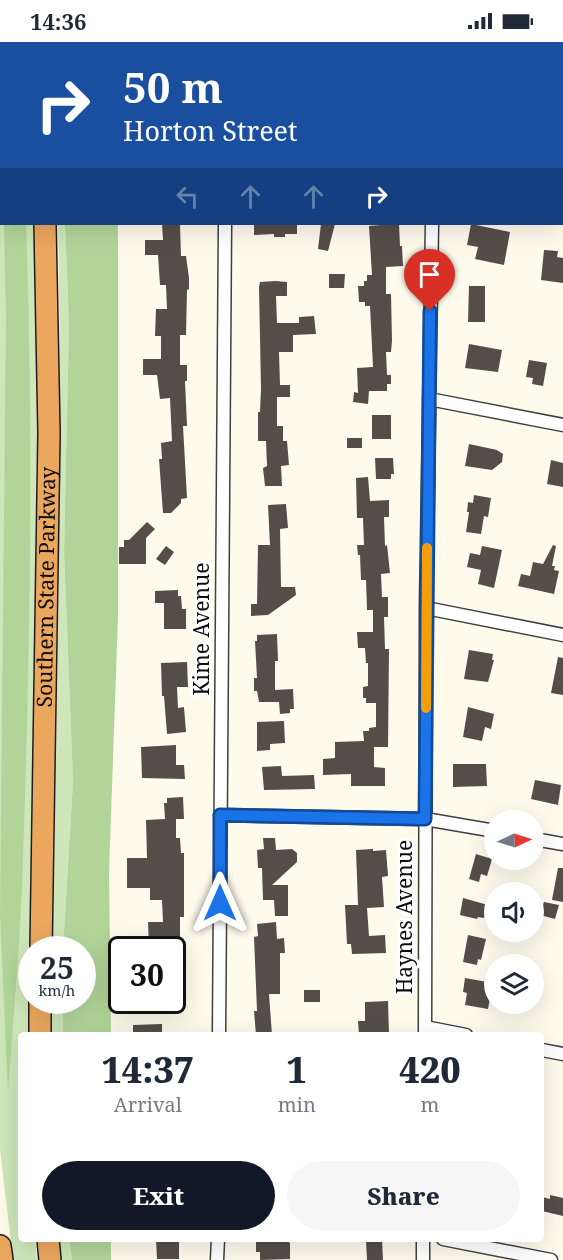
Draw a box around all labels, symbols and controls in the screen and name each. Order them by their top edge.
text: 14:36 [30,6,86,36]
text: 50 m [123,58,223,115]
icon: right [24,66,102,144]
text: Horton Street [123,112,298,149]
icon: left [171,180,204,213]
icon: ahead [234,180,267,213]
icon: ahead [297,180,330,213]
icon: right [360,180,393,213]
pin [404,249,455,311]
icon: arrive [413,258,446,291]
street label: Southern State Parkway [30,466,61,708]
street label: Kime Avenue [187,562,215,696]
north arrow [484,810,544,870]
map controls [484,810,544,1014]
street label: Haynes Avenue [390,840,418,994]
position arrow [188,871,252,935]
button: sound [484,882,544,942]
speed limit sign: 30 [108,936,186,1014]
text: 25 [40,947,74,988]
button: layers [484,954,544,1014]
text: km/h [39,980,75,1000]
text: 14:37 [101,1045,194,1094]
text: 1 [287,1045,307,1094]
text: 420 [399,1045,461,1094]
text: Arrival [114,1091,182,1118]
text: min [278,1091,316,1118]
text: m [421,1091,439,1118]
button: Exit [42,1161,275,1230]
button: Share [287,1161,520,1230]

